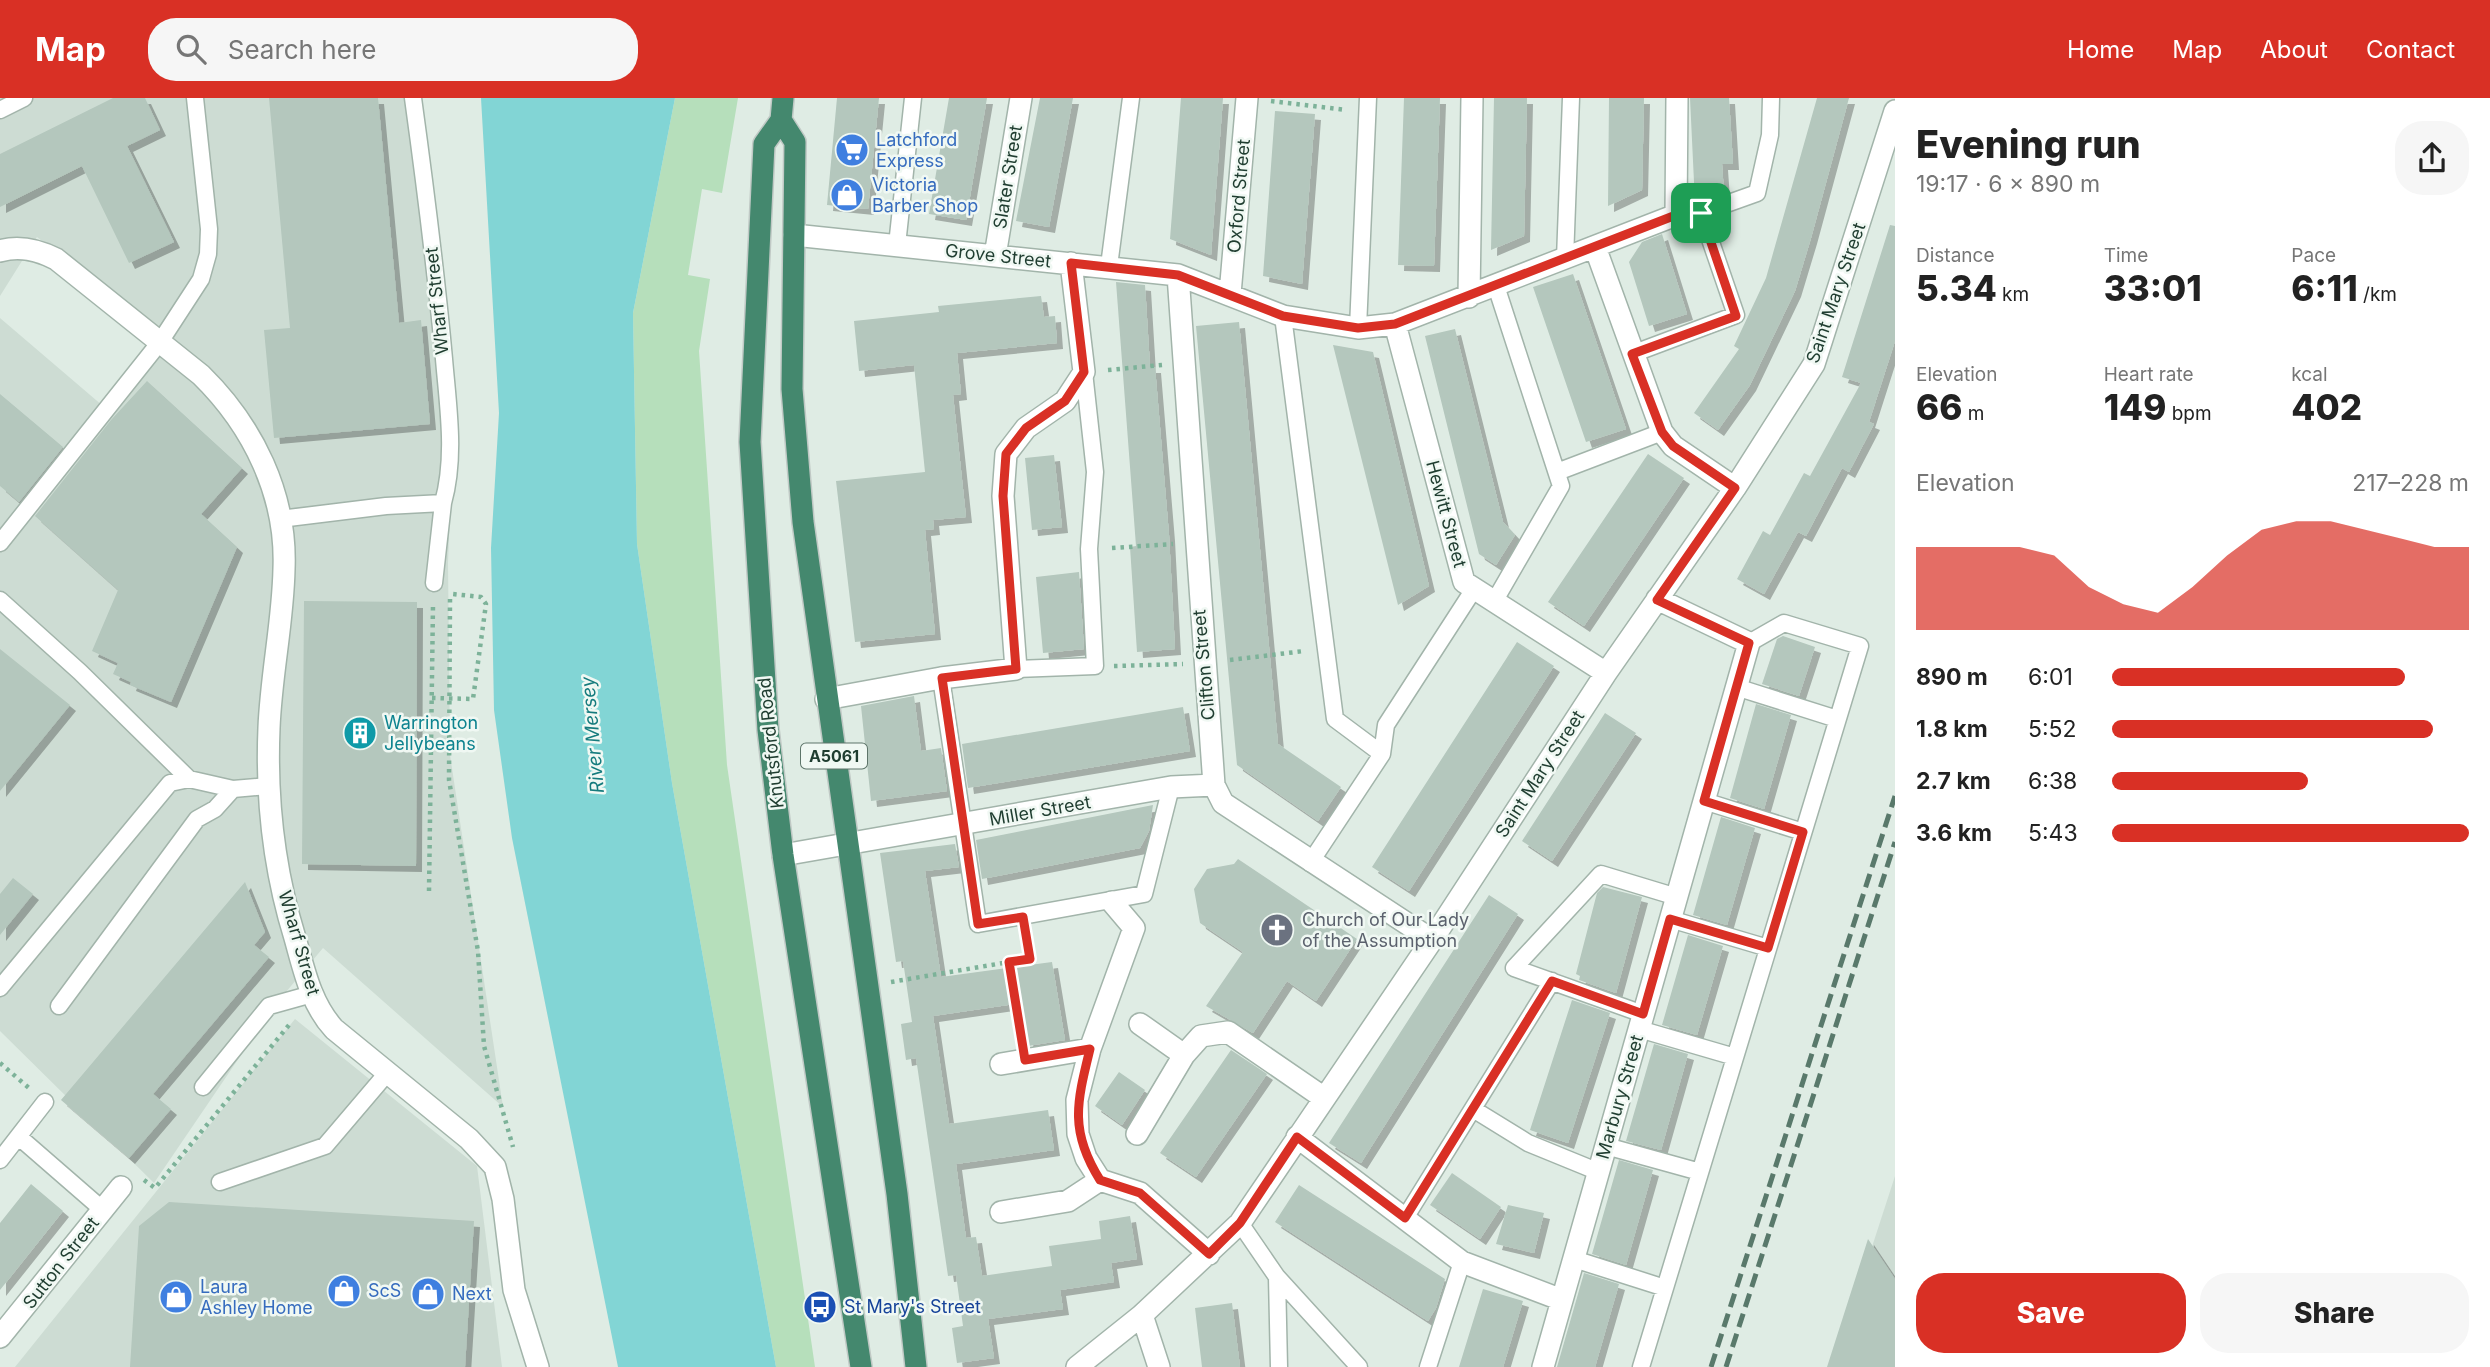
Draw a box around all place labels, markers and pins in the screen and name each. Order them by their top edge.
place label: Latchford Express [876,129,957,171]
supermarket icon: Latchford Express [833,131,871,169]
place label: Victoria Barber Shop [872,174,978,216]
shop icon: Victoria Barber Shop [828,176,866,214]
pin [1671,183,1731,243]
place label: Warrington Jellybeans [384,712,478,754]
building icon: Warrington Jellybeans [341,714,379,752]
place label: Church of Our Lady of the Assumption [1302,909,1469,951]
church icon: Church of Our Lady of the Assumption [1258,911,1296,949]
shop icon: ScS [325,1272,363,1310]
shop icon: Next [409,1275,447,1313]
place label: Laura Ashley Home [200,1276,313,1318]
shop icon: Laura Ashley Home [157,1278,195,1316]
place label: ScS [368,1280,401,1301]
place label: Next [452,1283,492,1304]
bus stop icon: St Mary's Street [801,1288,839,1326]
place label: St Mary's Street [844,1296,981,1317]

